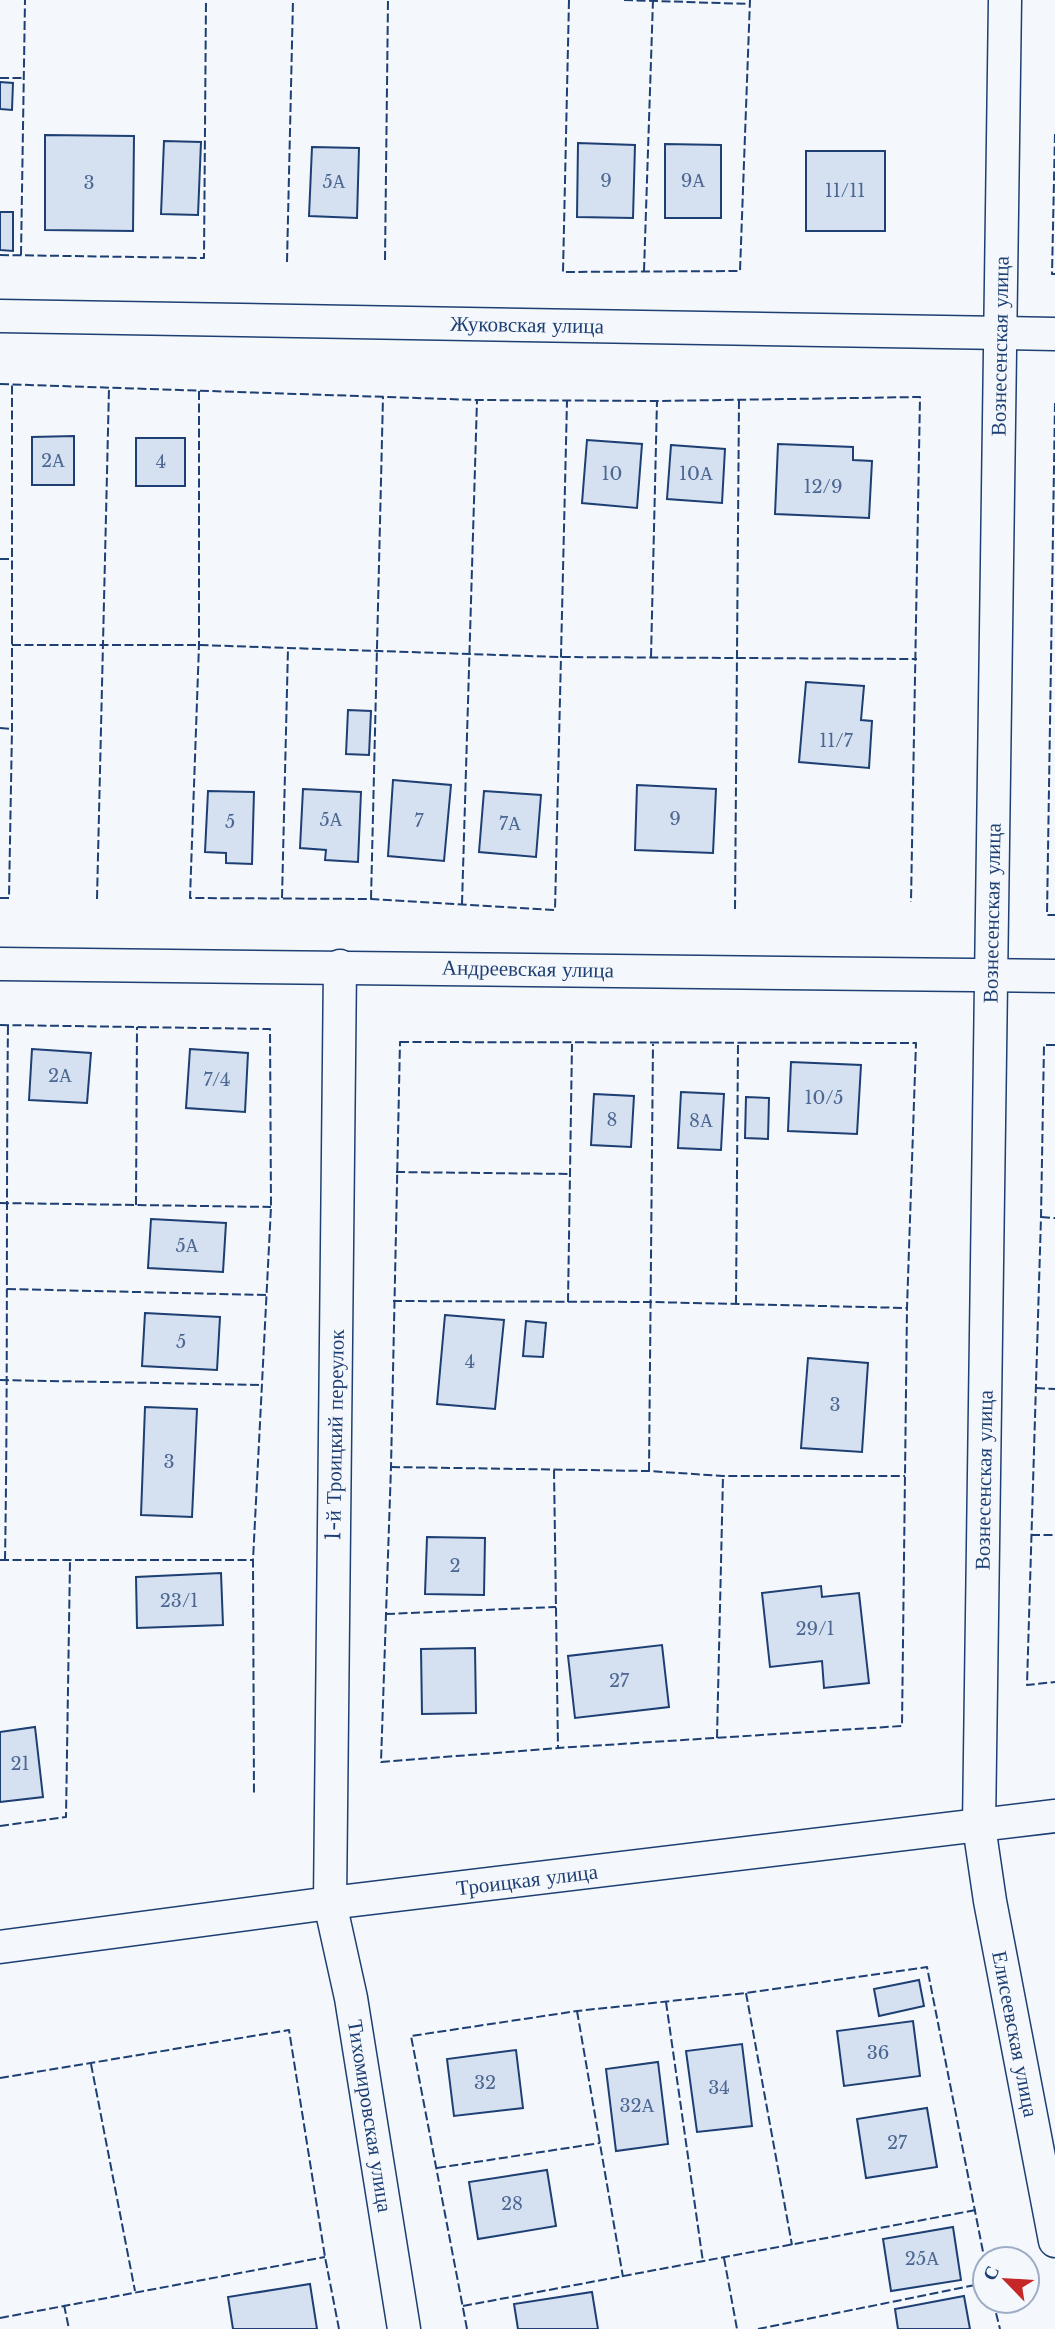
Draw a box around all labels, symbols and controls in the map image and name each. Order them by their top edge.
house number: 9 [600,170,612,192]
house number: 9А [681,170,705,192]
house number: 5А [322,171,346,193]
house number: 3 [83,172,95,194]
house number: 11/11 [825,180,865,202]
street label: Вознесенская улица [985,255,1015,436]
street label: Жуковская улица [450,311,605,339]
house number: 2А [41,450,65,472]
house number: 4 [156,451,166,473]
house number: 10 [602,463,622,485]
house number: 10А [679,463,713,485]
house number: 12/9 [804,476,842,498]
house number: 11/7 [819,730,854,752]
house number: 9 [669,808,681,830]
house number: 5А [319,809,343,831]
house number: 7 [414,810,424,832]
house number: 5 [225,811,235,833]
house number: 7А [499,813,521,835]
street label: Вознесенская улица [977,822,1007,1003]
street label: Андреевская улица [442,955,615,984]
house number: 2А [48,1065,72,1087]
house number: 7/4 [203,1069,231,1091]
house number: 10/5 [804,1087,844,1109]
house number: 8 [607,1109,617,1131]
house number: 8А [689,1110,713,1132]
house number: 5А [175,1235,199,1257]
street label: 1-й Троицкий переулок [320,1328,350,1541]
house number: 5 [176,1331,186,1353]
house number: 4 [465,1351,475,1373]
street label: Вознесенская улица [969,1389,999,1570]
house number: 3 [829,1394,841,1416]
house number: 3 [163,1451,175,1473]
house number: 2 [449,1555,461,1577]
house number: 23/1 [160,1590,198,1612]
house number: 29/1 [796,1618,834,1640]
house number: 27 [609,1670,630,1692]
house number: 21 [10,1753,30,1775]
street label: Троицкая улица [455,1858,600,1902]
street label: Елисеевская улица [986,1949,1044,2120]
street label: Тихомировская улица [342,2018,398,2215]
house number: 36 [867,2042,889,2064]
house number: 32 [474,2072,496,2094]
house number: 34 [708,2077,730,2099]
house number: 32А [619,2095,655,2117]
house number: 27 [887,2132,908,2154]
house number: 28 [501,2193,523,2215]
north arrow [971,2245,1041,2315]
house number: 25А [905,2248,939,2270]
text: С [978,2262,1004,2284]

